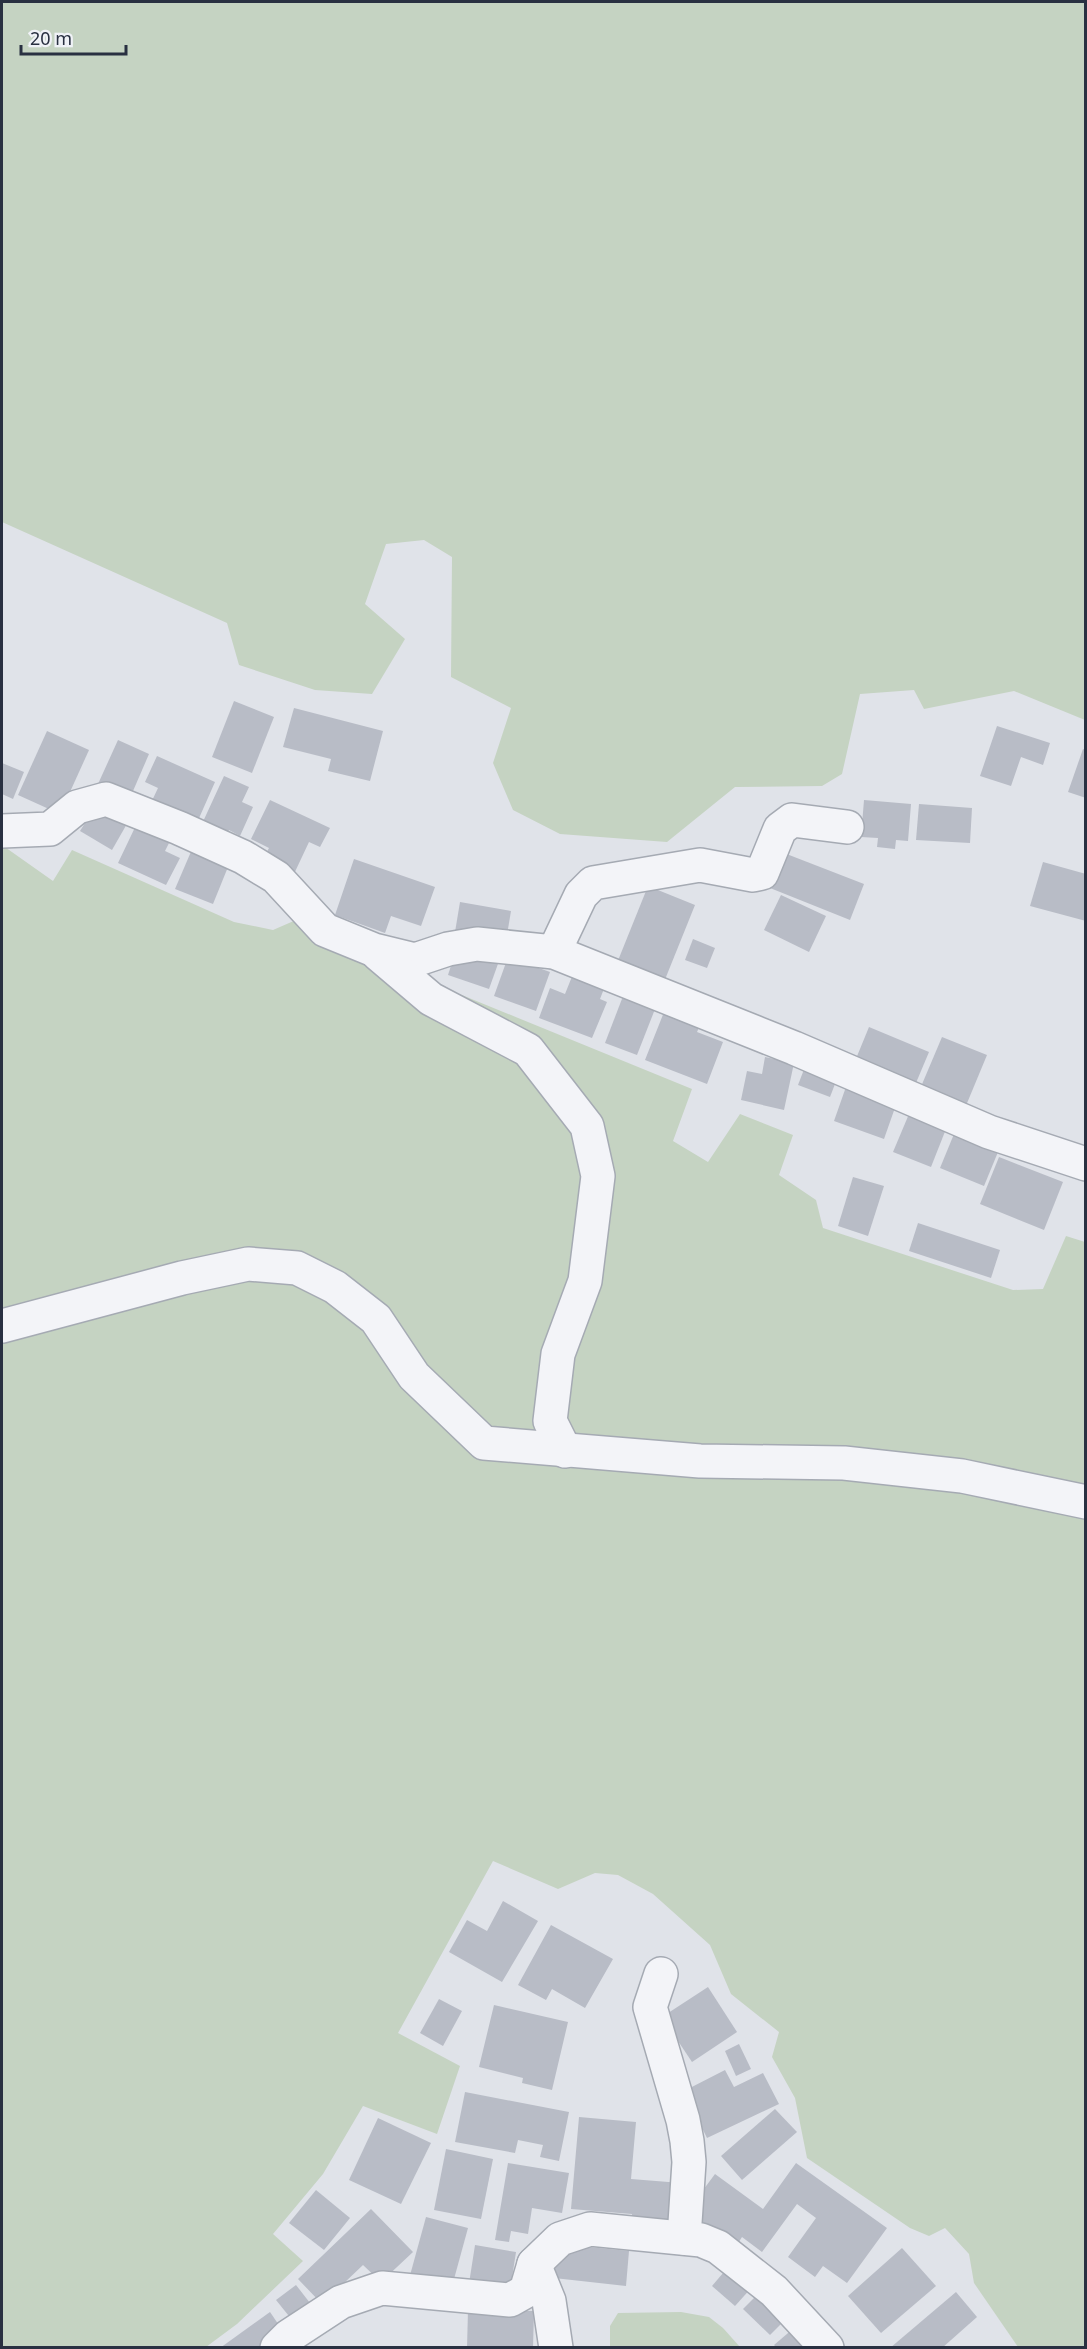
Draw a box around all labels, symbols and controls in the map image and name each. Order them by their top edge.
scale bar [21,18,126,56]
text: 20 m [30,26,72,50]

